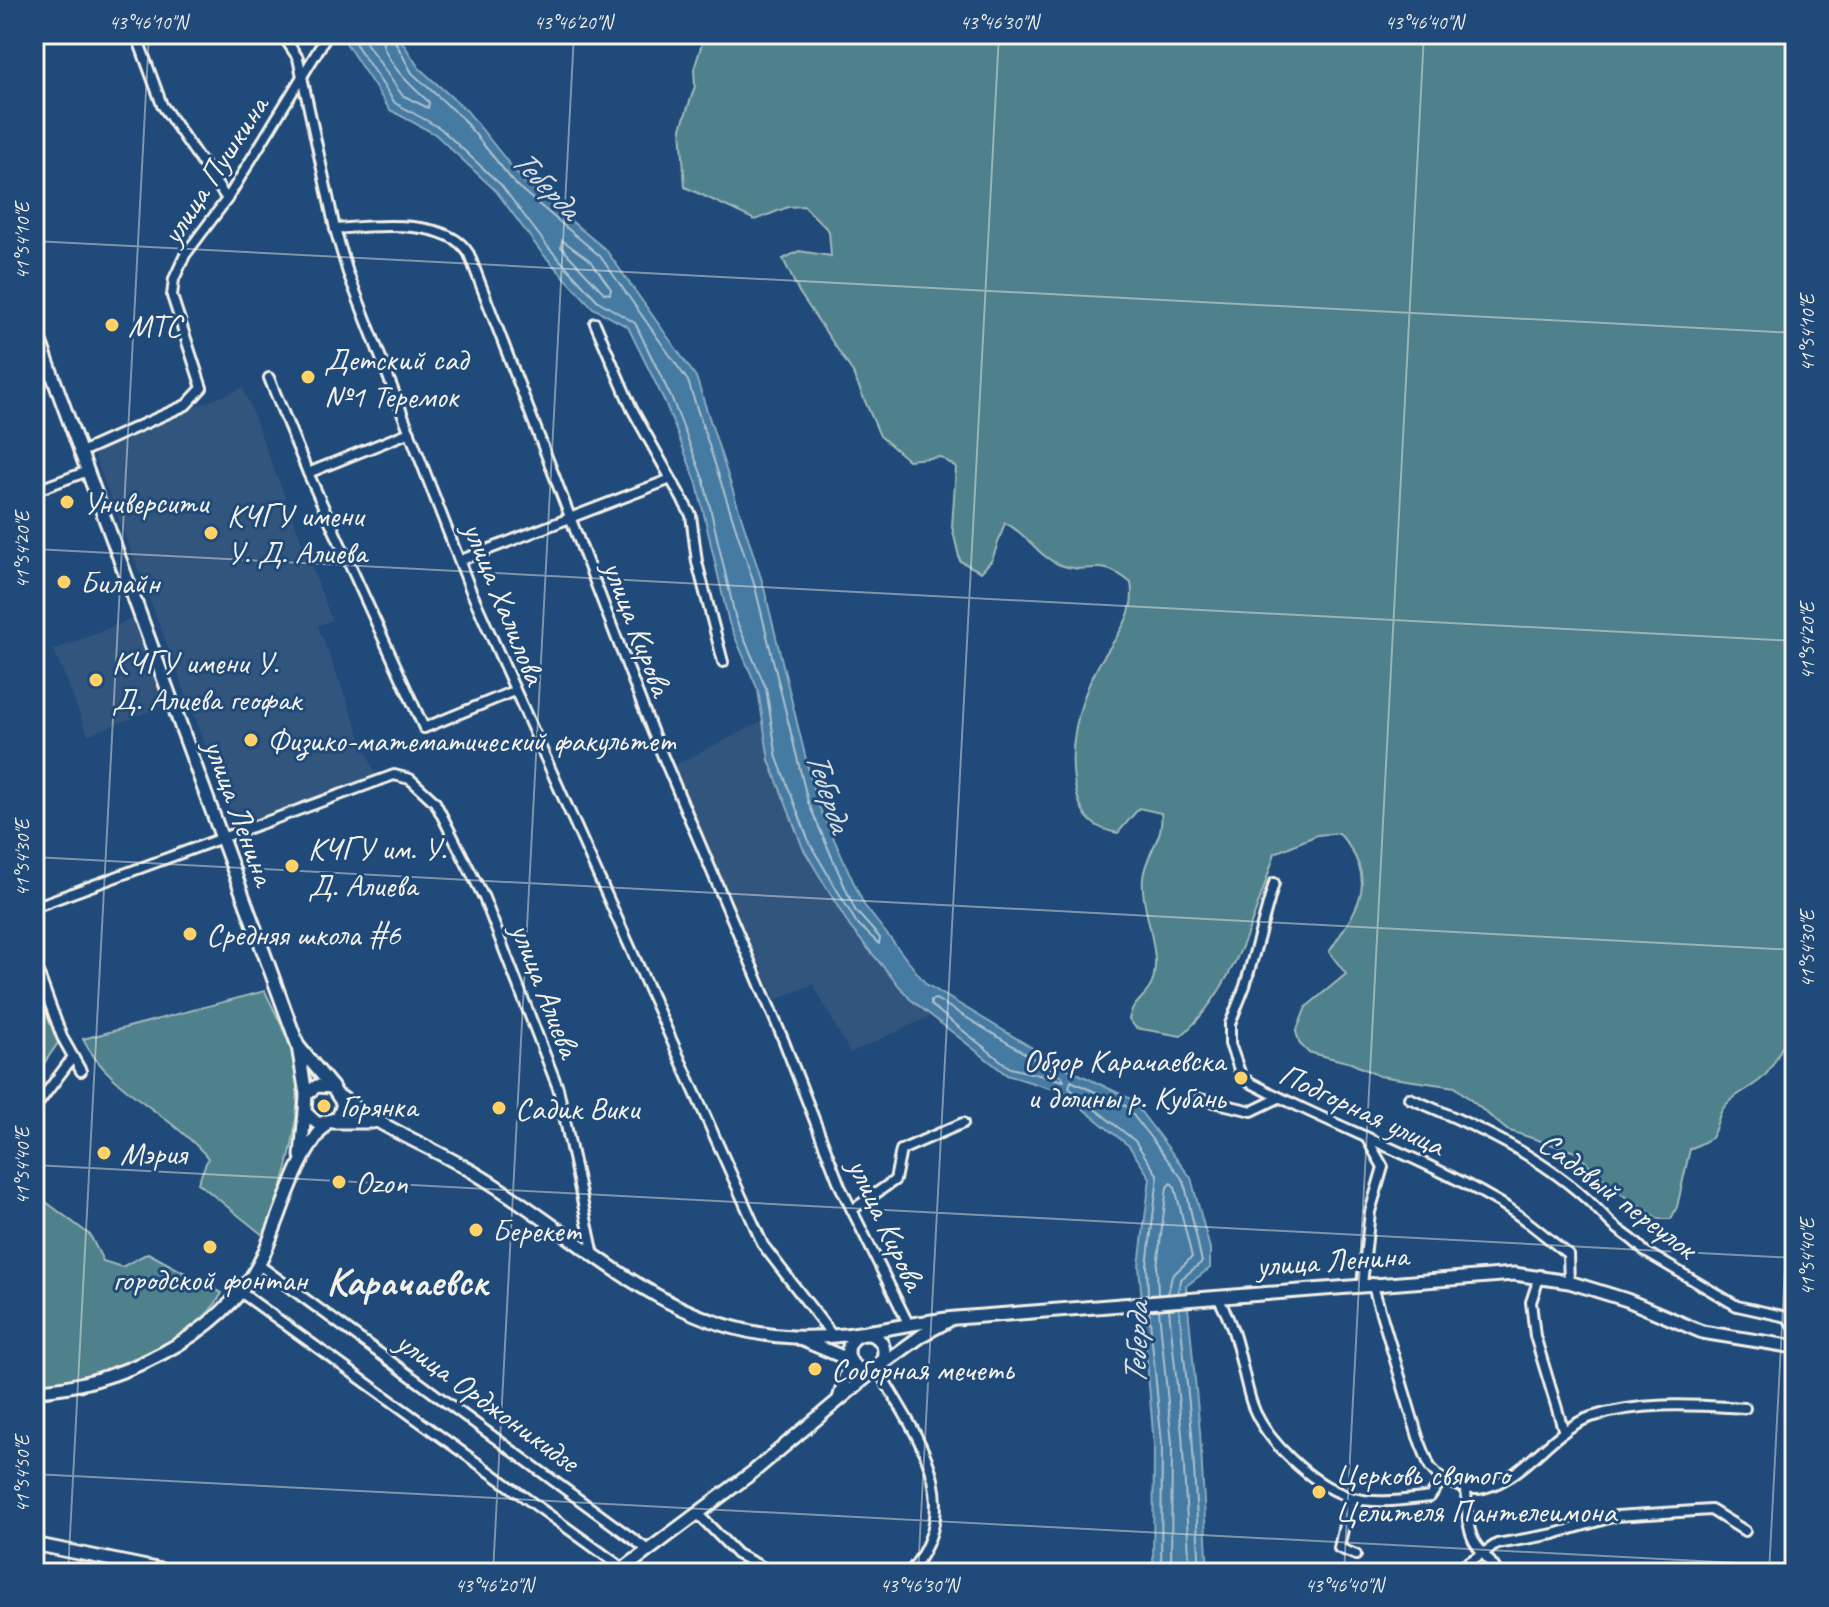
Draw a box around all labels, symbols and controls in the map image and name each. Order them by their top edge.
text: 43°46'10"N [109,10,190,35]
text: 43°46'20"N [534,10,615,35]
text: 43°46'30"N [960,10,1041,35]
text: 43°46'40"N [1385,10,1466,35]
street label: улица Пушкина [150,86,279,254]
water label: Теберда [503,139,594,231]
text: 41°54'10"E [10,200,35,280]
text: 41°54'10"E [1795,292,1820,372]
place label: МТС [128,305,185,346]
marker: МТС [103,316,121,334]
place label: Детский сад №1 Теремок [324,339,470,417]
marker: Детский сад №1 Теремок [299,368,317,386]
place label: Университи [83,482,211,523]
marker: Университи [58,493,76,511]
place label: КЧГУ имени У. Д. Алиева [227,495,370,573]
text: 41°54'20"E [10,509,35,589]
street label: улица Халилова [453,514,556,692]
marker: КЧГУ имени У. Д. Алиева [202,524,220,542]
street label: улица Кирова [592,553,683,704]
place label: Билайн [80,562,162,603]
marker: Билайн [55,573,73,591]
text: 41°54'20"E [1795,600,1820,680]
place label: КЧГУ имени У. Д. Алиева геофак [112,642,304,720]
marker: КЧГУ имени У. Д. Алиева геофак [87,671,105,689]
place label: Физико-математический факультет [267,720,677,761]
marker: Физико-математический факультет [242,731,260,749]
street label: улица Ленина [194,732,286,893]
water label: Теберда [796,745,864,841]
text: 41°54'30"E [10,817,35,897]
place label: КЧГУ им. У. Д. Алиева [308,828,447,906]
marker: КЧГУ им. У. Д. Алиева [283,857,301,875]
text: 41°54'30"E [1795,908,1820,988]
place label: Средняя школа #6 [206,914,402,955]
street label: улица Алиева [500,915,591,1066]
marker: Средняя школа #6 [181,925,199,943]
place label: Обзор Карачаевска и долины р. Кубань [1023,1040,1228,1118]
street label: Подгорная улица [1273,1053,1453,1166]
marker: Обзор Карачаевска и долины р. Кубань [1232,1069,1250,1087]
place label: Горянка [340,1086,420,1127]
place label: Садик Вики [515,1088,641,1129]
marker: Горянка [315,1097,333,1115]
marker: Садик Вики [490,1099,508,1117]
street label: Садовый переулок [1530,1122,1708,1270]
text: 41°54'40"E [10,1125,35,1205]
place label: Мэрия [120,1133,189,1174]
marker: Мэрия [95,1144,113,1162]
street label: улица Кирова [837,1150,936,1299]
place label: Ozon [355,1162,408,1203]
marker: Ozon [330,1173,348,1191]
place label: Берекет [492,1210,582,1251]
text: 41°54'40"E [1795,1216,1820,1296]
marker: Берекет [467,1221,485,1239]
street label: улица Ленина [1253,1235,1412,1286]
marker: городской фонтан [201,1238,219,1256]
district label: Карачаевск [326,1257,490,1307]
place label: городской фонтан [113,1259,309,1300]
water label: Теберда [1113,1298,1159,1386]
street label: улица Орджоникидзе [387,1320,589,1483]
place label: Соборная мечеть [831,1349,1015,1390]
marker: Соборная мечеть [806,1360,824,1378]
text: 41°54'50"E [10,1433,35,1513]
place label: Церковь святого Целителя Пантелеимона [1335,1454,1618,1532]
marker: Церковь святого Целителя Пантелеимона [1310,1483,1328,1501]
text: 43°46'20"N [455,1573,536,1598]
text: 43°46'30"N [880,1573,961,1598]
text: 43°46'40"N [1305,1573,1386,1598]

